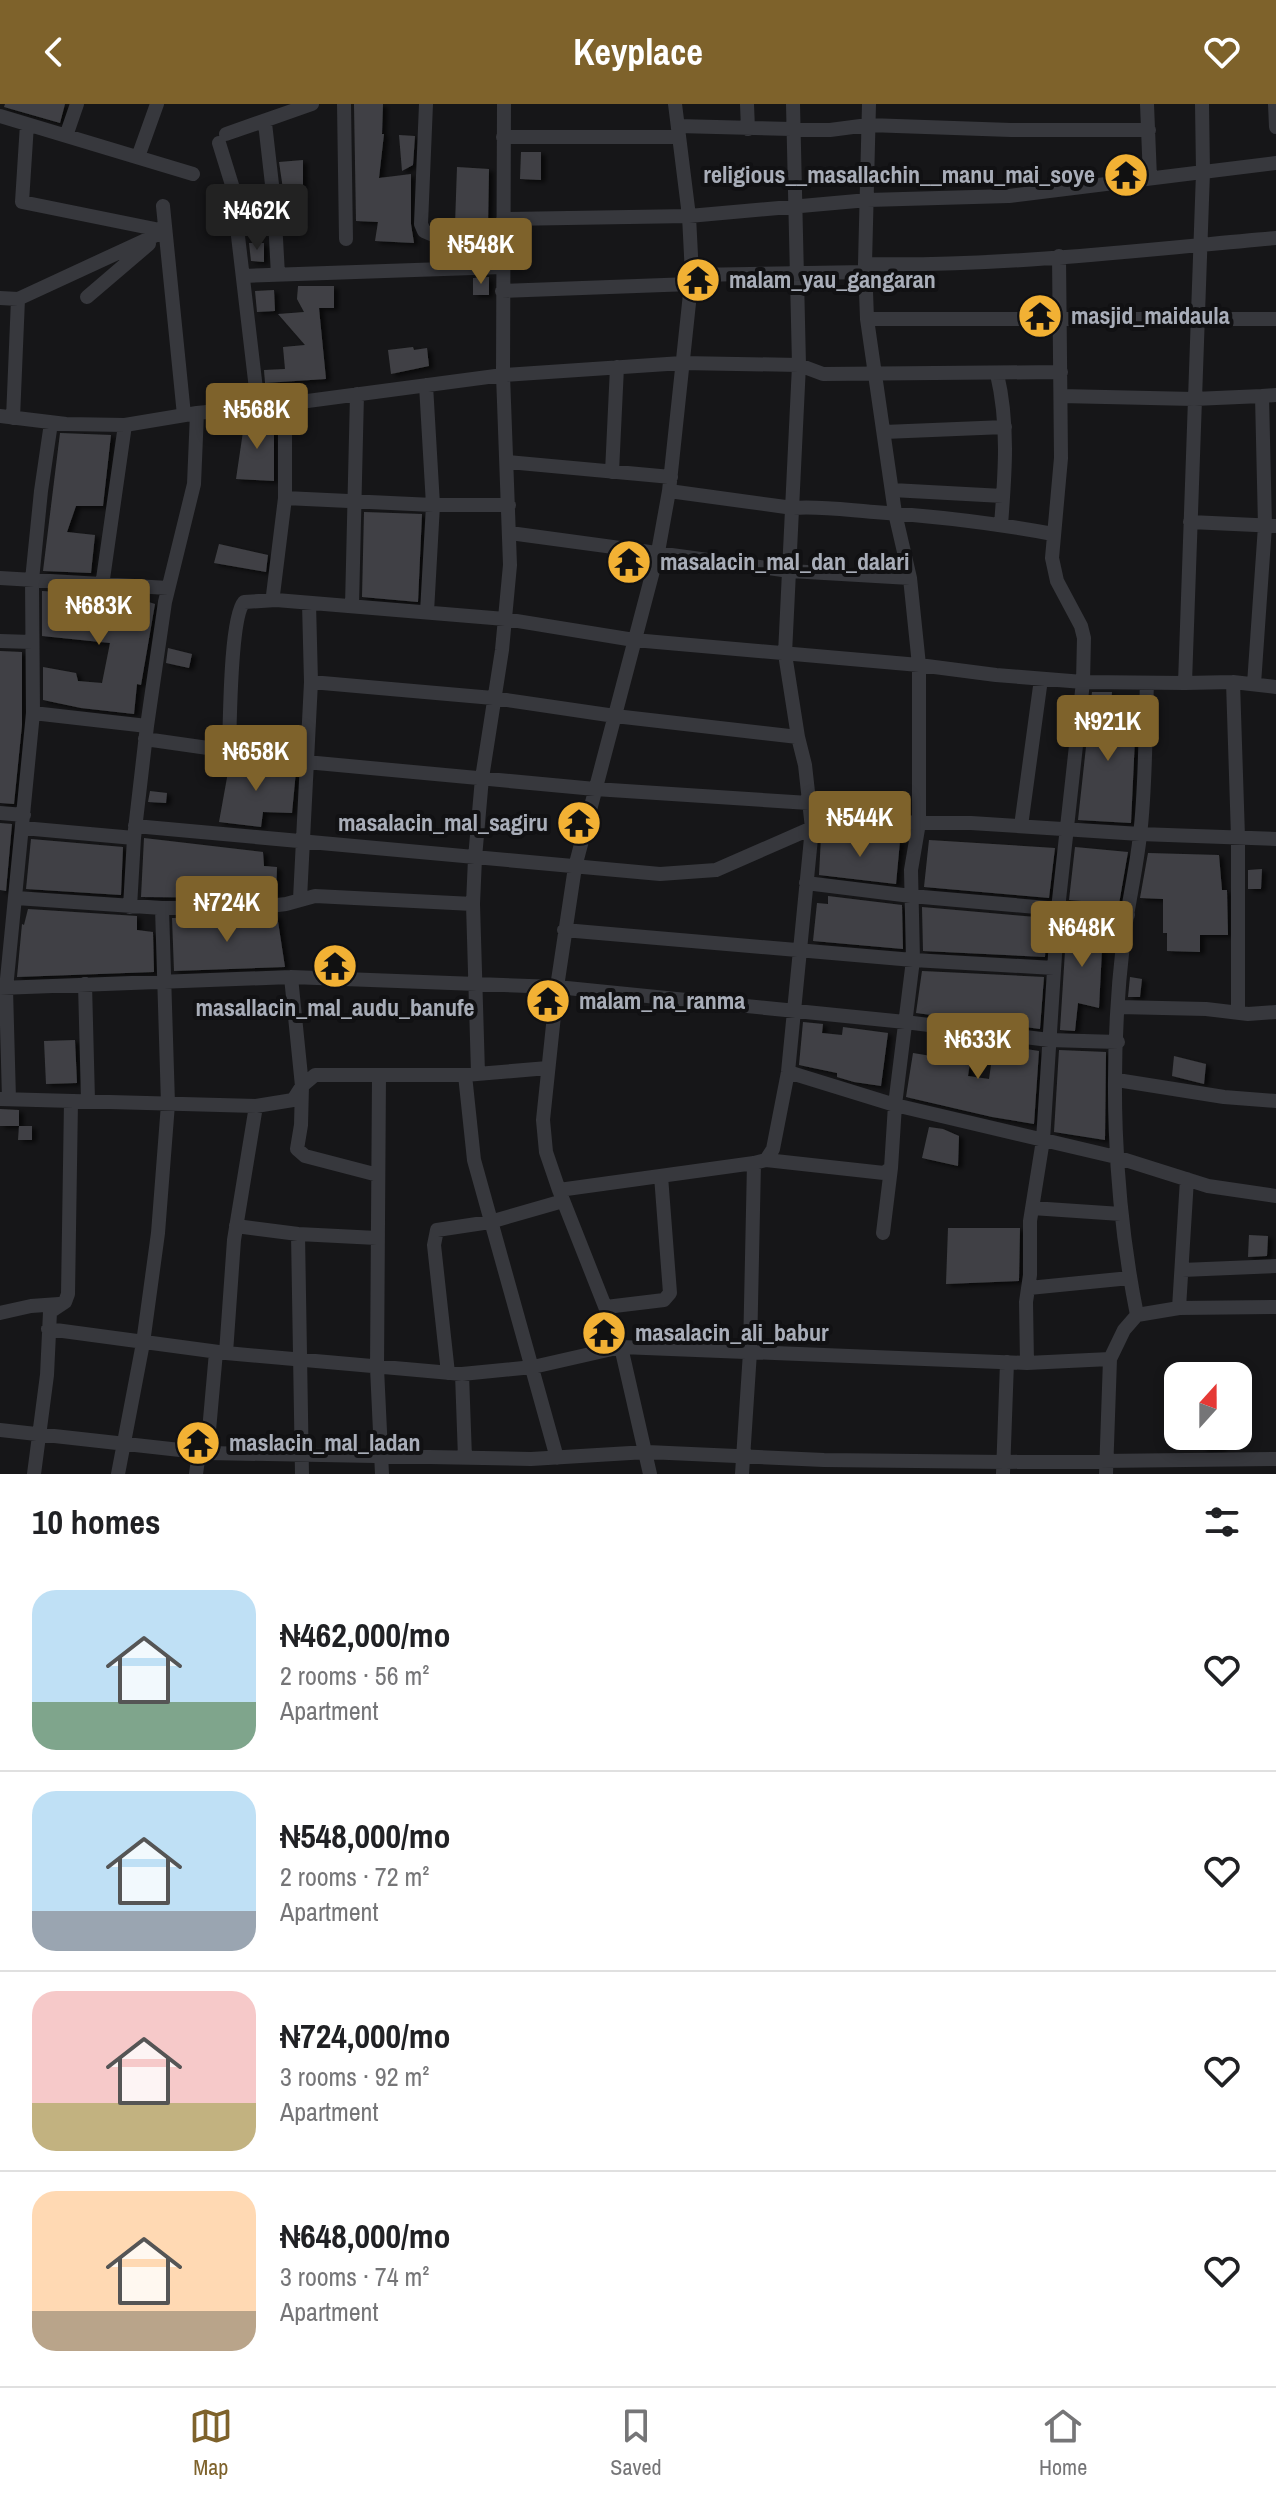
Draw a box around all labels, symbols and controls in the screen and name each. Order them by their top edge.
text: Keyplace [573,28,703,76]
icon: back [32,30,76,74]
icon: heart [1200,30,1244,74]
temple icon: religious__masallachin__manu_mai_soye [1102,151,1150,199]
place label: religious__masallachin__manu_mai_soye [703,158,1095,190]
pin: ₦462K [201,184,313,252]
text: ₦462K [224,192,290,227]
pin: ₦548K [425,218,537,286]
text: ₦548K [448,226,514,261]
temple icon: malam_yau_gangaran [674,256,722,304]
place label: malam_yau_gangaran [729,263,936,295]
temple icon: masjid_maidaula [1016,292,1064,340]
place label: masjid_maidaula [1071,299,1230,331]
pin: ₦568K [201,383,313,451]
text: ₦568K [224,391,290,426]
temple icon: masalacin_mal_dan_dalari [605,538,653,586]
place label: masalacin_mal_dan_dalari [660,545,909,577]
pin: ₦683K [43,579,155,647]
text: ₦683K [66,587,132,622]
pin: ₦921K [1052,695,1164,763]
text: ₦921K [1075,703,1141,738]
pin: ₦658K [200,725,312,793]
text: ₦658K [223,733,289,768]
pin: ₦544K [804,791,916,859]
temple icon: masalacin_mal_sagiru [555,799,603,847]
text: ₦544K [827,799,893,834]
place label: masalacin_mal_sagiru [338,806,548,838]
pin: ₦724K [171,876,283,944]
text: ₦724K [194,884,260,919]
pin: ₦648K [1026,901,1138,969]
text: ₦648K [1049,909,1115,944]
temple icon: masallacin_mal_audu_banufe [311,942,359,990]
temple icon: malam_na_ranma [524,977,572,1025]
place label: malam_na_ranma [579,984,745,1016]
place label: masallacin_mal_audu_banufe [196,991,475,1023]
pin: ₦633K [922,1013,1034,1081]
text: ₦633K [945,1021,1011,1056]
temple icon: masalacin_ali_babur [580,1309,628,1357]
place label: masalacin_ali_babur [635,1316,829,1348]
north arrow [1164,1362,1252,1450]
map controls [1164,1362,1252,1450]
temple icon: maslacin_mal_ladan [174,1419,222,1467]
place label: maslacin_mal_ladan [229,1426,420,1458]
text: 10 homes [32,1499,161,1545]
icon: filters [1200,1500,1244,1544]
text: ₦462,000/mo [280,1612,450,1658]
icon: home [96,1622,192,1718]
icon: heart [1200,1648,1244,1692]
text: 2 rooms · 56 m² [280,1658,429,1693]
text: Apartment [280,1693,378,1728]
text: ₦548,000/mo [280,1813,450,1859]
icon: home [96,1823,192,1919]
icon: heart [1200,1849,1244,1893]
text: 2 rooms · 72 m² [280,1859,429,1894]
text: Apartment [280,1894,378,1929]
text: ₦724,000/mo [280,2013,450,2059]
icon: home [96,2023,192,2119]
icon: heart [1200,2049,1244,2093]
text: 3 rooms · 92 m² [280,2059,429,2094]
text: Apartment [280,2094,378,2129]
text: ₦648,000/mo [280,2213,450,2259]
icon: home [96,2223,192,2319]
icon: heart [1200,2249,1244,2293]
text: 3 rooms · 74 m² [280,2259,429,2294]
text: Apartment [280,2294,378,2329]
tab: Map [189,2404,233,2482]
tab: Saved [610,2404,662,2482]
tab: Home [1039,2404,1087,2482]

